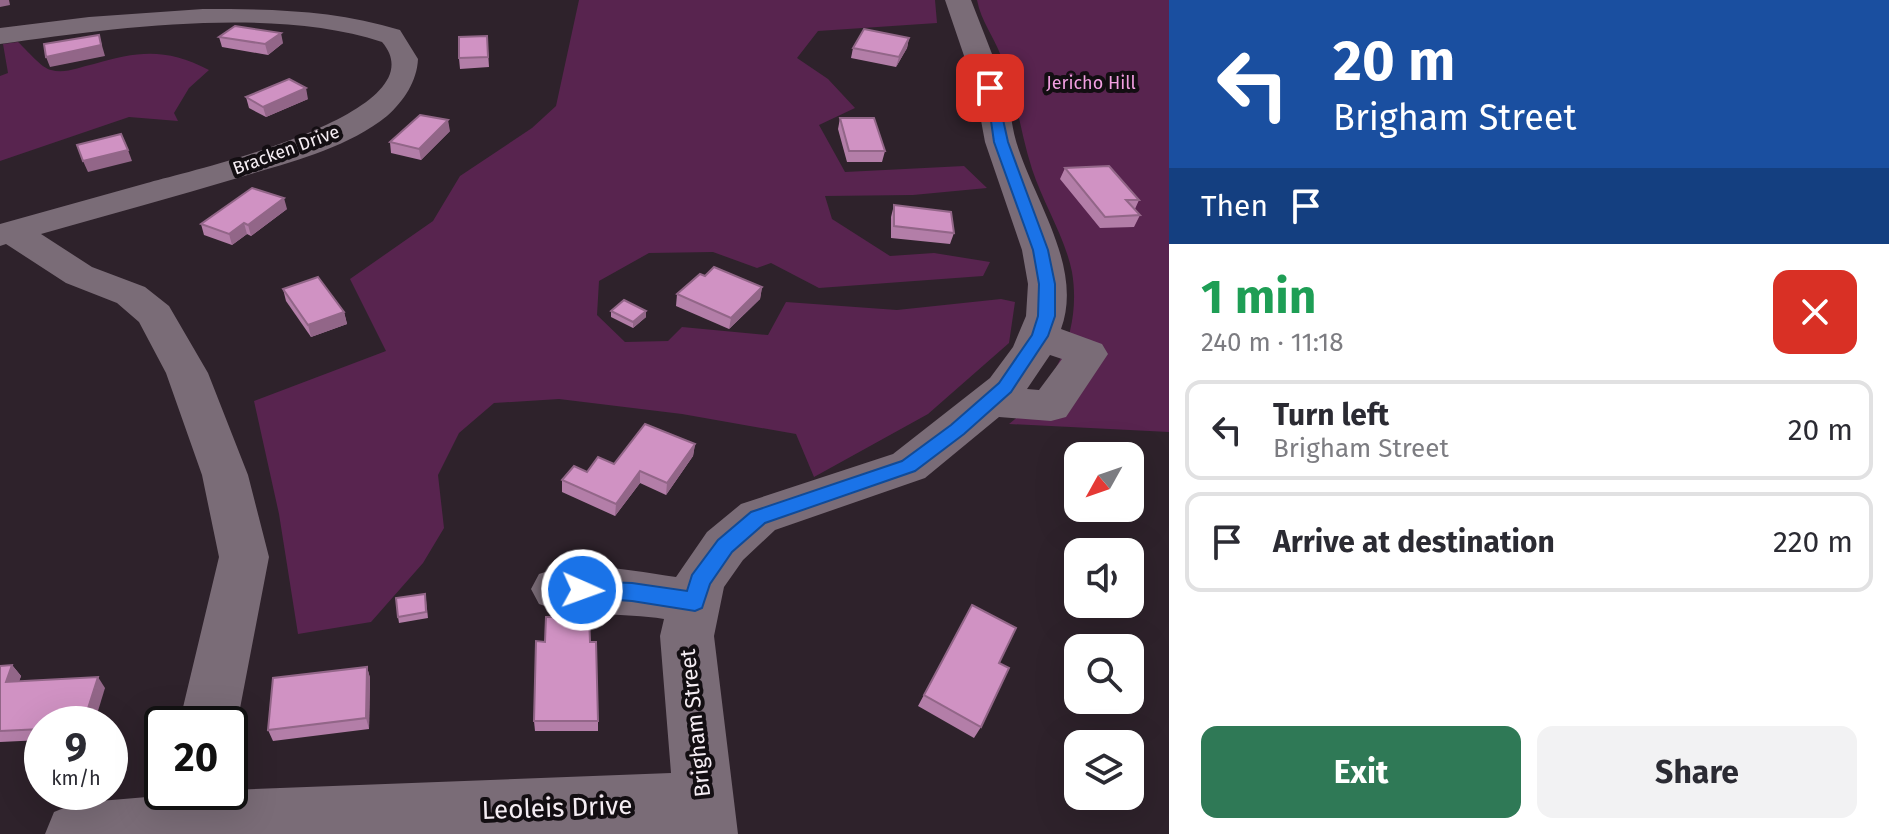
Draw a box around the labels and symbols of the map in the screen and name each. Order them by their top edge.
pin [956,54,1024,122]
park label: Jericho Hill [1046,72,1136,94]
street label: Bracken Drive [230,120,342,180]
north arrow [1064,442,1144,522]
position arrow [540,548,624,632]
street label: Brigham Street [674,648,716,798]
speed limit sign: 20 [144,706,248,810]
street label: Leoleis Drive [481,790,633,826]

